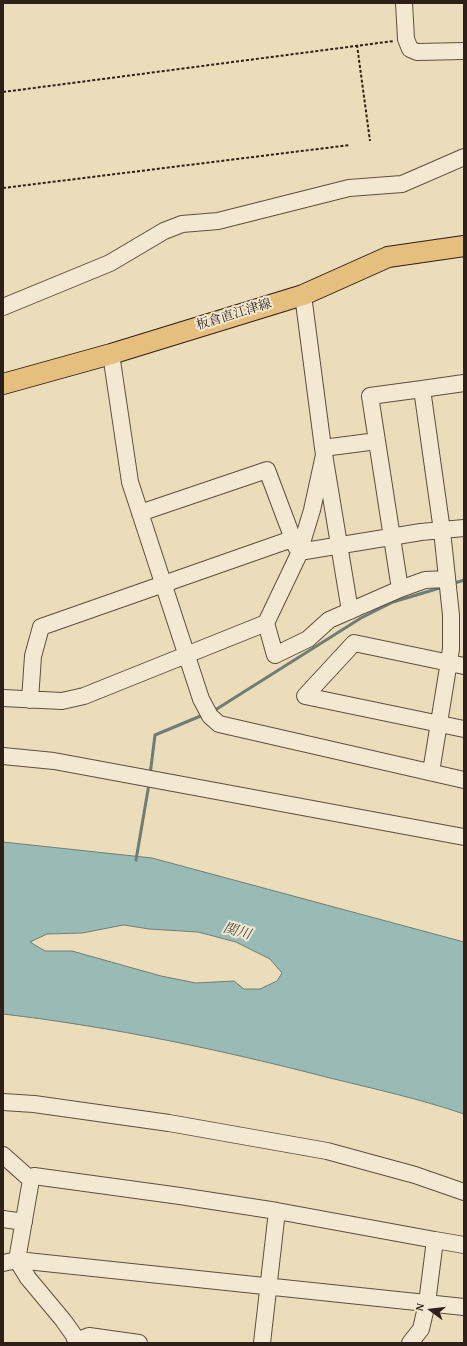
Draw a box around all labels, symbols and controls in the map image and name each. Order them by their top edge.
street label: 板倉直江津線 [194,296,274,334]
water label: 関川 [221,920,253,944]
north arrow [411,1290,451,1330]
text: N [411,1301,428,1313]

